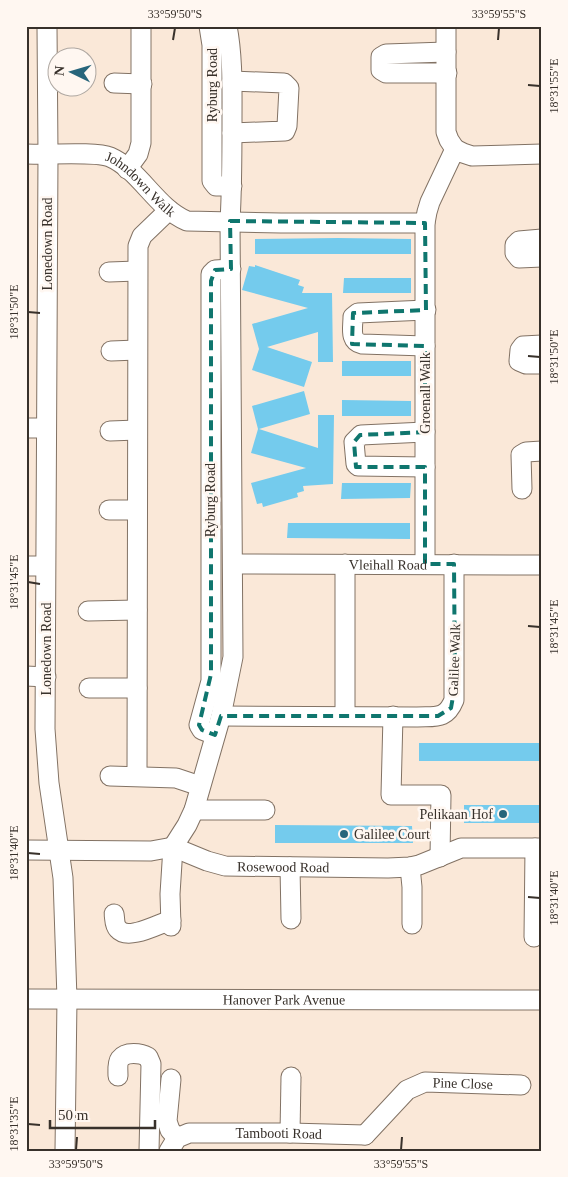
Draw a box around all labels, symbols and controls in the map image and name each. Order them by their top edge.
text: 33°59'50"S [148,7,202,21]
text: 33°59'55"S [472,7,526,21]
north arrow [48,48,98,98]
street label: Ryburg Road [205,48,220,122]
text: 18°31'55"E [547,58,561,114]
text: N [52,65,67,77]
street label: Johndown Walk [103,149,178,220]
street label: Lonedown Road [40,198,55,290]
text: 18°31'50"E [7,284,21,340]
text: 18°31'50"E [547,329,561,385]
street label: Groenall Walk [418,352,433,434]
street label: Ryburg Road [203,463,218,537]
text: 18°31'45"E [7,554,21,610]
street label: Vleihall Road [349,557,427,573]
text: 18°31'45"E [547,599,561,655]
street label: Lonedown Road [39,603,54,695]
street label: Galilee Walk [446,623,463,697]
place label: Pelikaan Hof [420,807,493,822]
marker: Pelikaan Hof [497,808,509,820]
text: 18°31'40"E [7,825,21,881]
place label: Galilee Court [354,827,430,842]
marker: Galilee Court [338,828,350,840]
street label: Rosewood Road [237,859,329,875]
text: 18°31'40"E [547,870,561,926]
street label: Hanover Park Avenue [223,992,345,1008]
street label: Pine Close [432,1075,493,1092]
text: 18°31'35"E [7,1096,21,1152]
scale bar [50,1097,155,1129]
text: 50 m [58,1107,89,1123]
street label: Tambooti Road [235,1126,322,1142]
text: 33°59'50"S [49,1157,103,1171]
text: 33°59'55"S [374,1157,428,1171]

